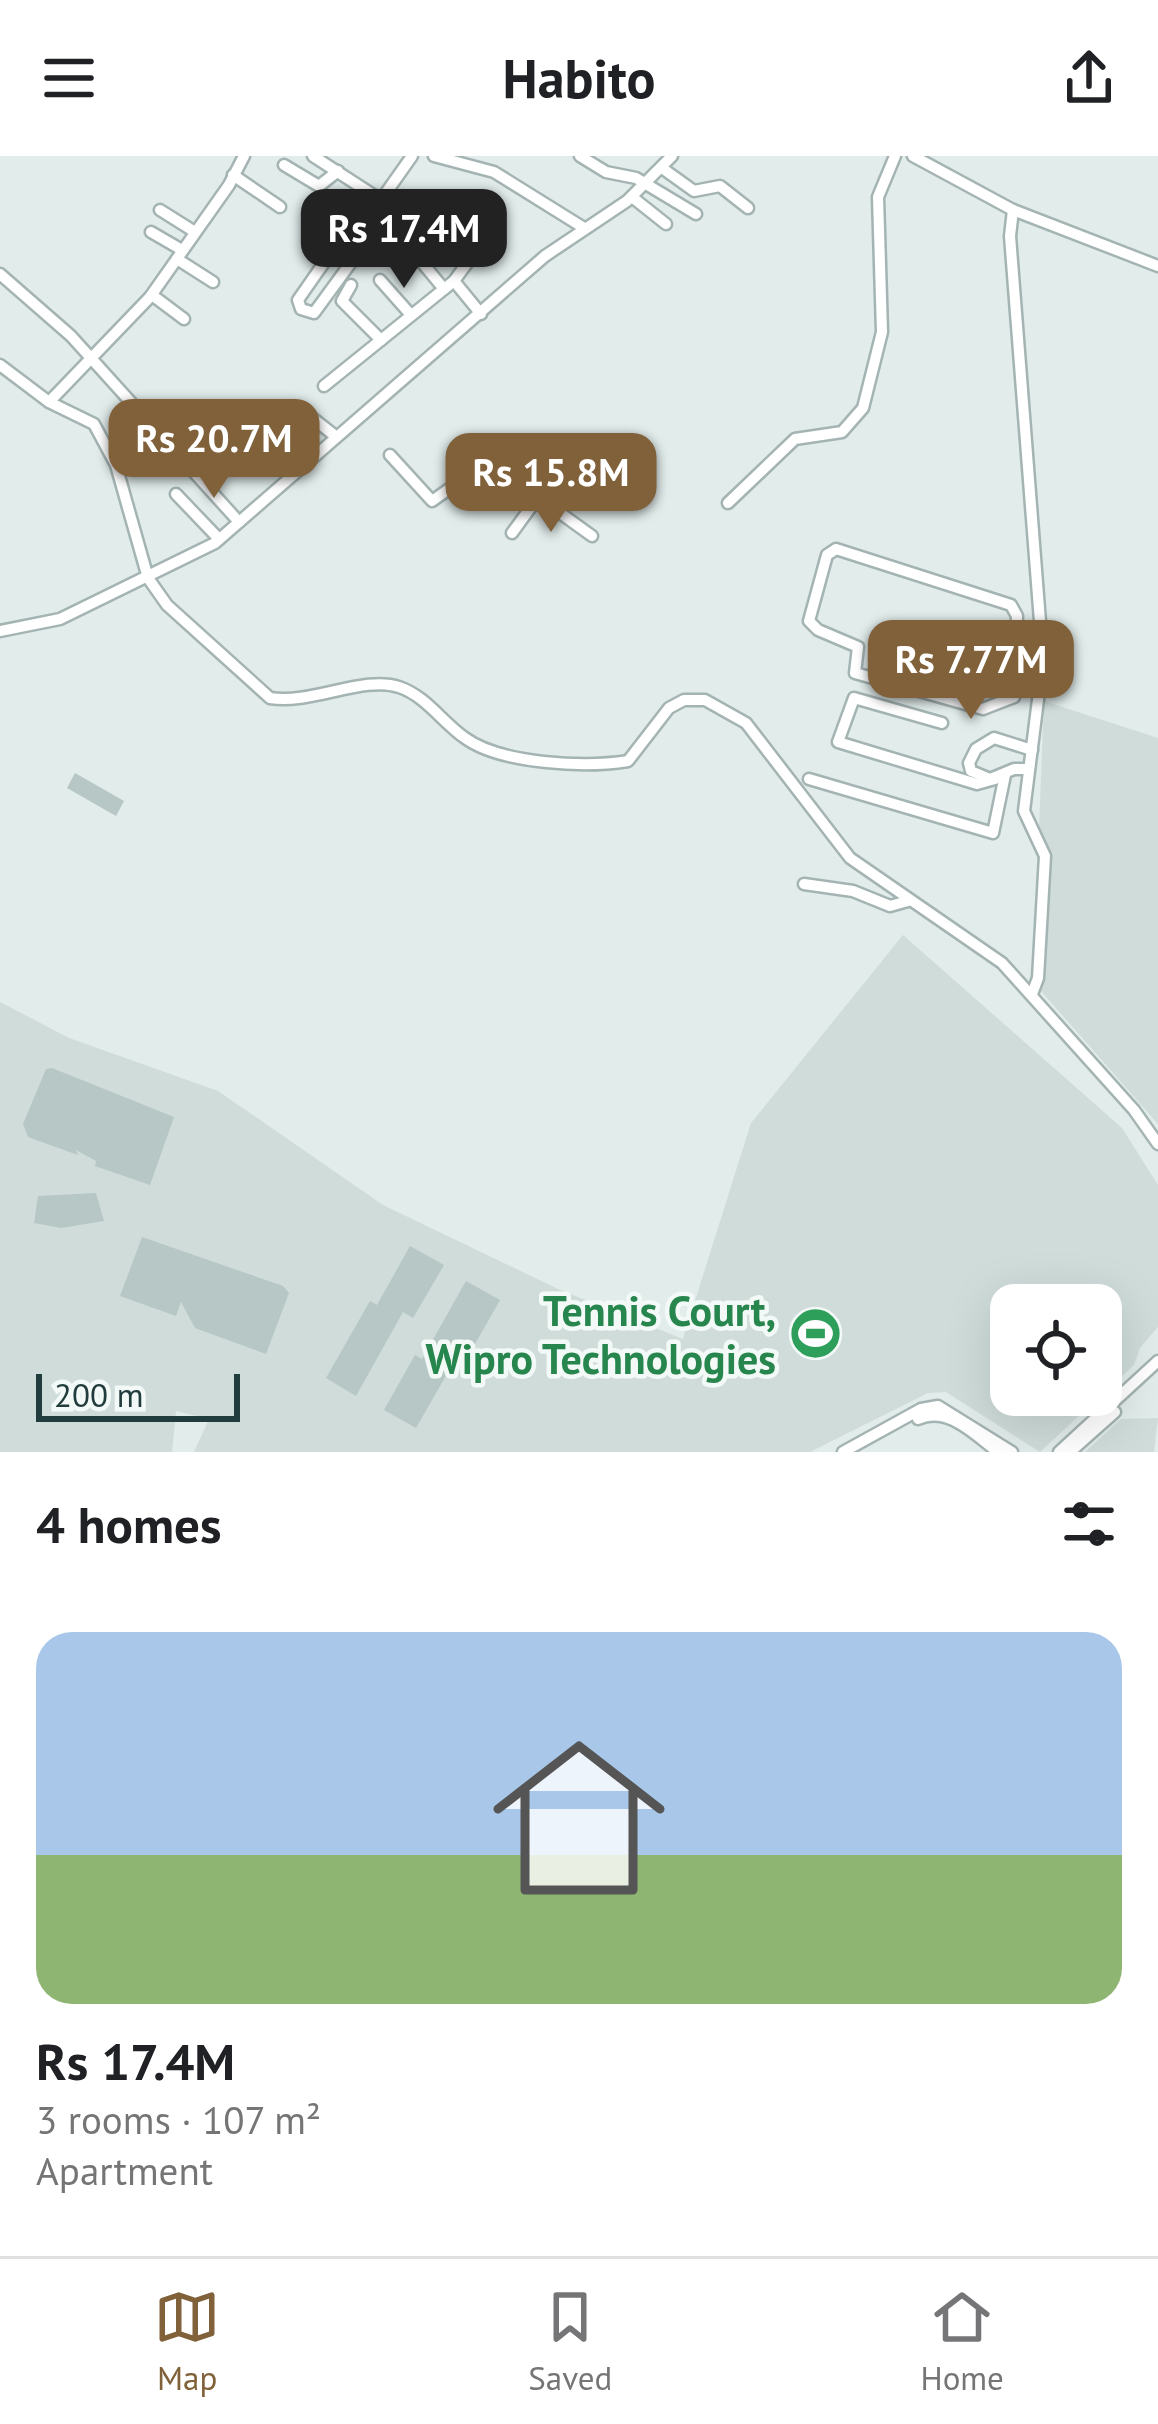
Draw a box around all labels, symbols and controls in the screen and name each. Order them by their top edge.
text: Habito [503,43,655,113]
icon: menu [36,45,102,111]
icon: share [1056,45,1122,111]
pin: Rs 17.4M [280,189,528,291]
text: Rs 17.4M [328,202,480,253]
pin: Rs 20.7M [90,399,338,501]
text: Rs 20.7M [136,412,292,463]
pin: Rs 15.8M [427,433,675,535]
text: Rs 15.8M [473,446,629,497]
pin: Rs 7.77M [847,620,1095,722]
text: Rs 7.77M [895,633,1047,684]
place label: Tennis Court, Wipro Technologies [426,1283,776,1386]
map controls [990,1284,1122,1416]
button: locate [990,1284,1122,1416]
sports icon: Tennis Court, Wipro Technologies [787,1306,843,1362]
scale bar [36,1368,240,1421]
text: 200 m [54,1373,144,1416]
text: 4 homes [36,1491,222,1557]
icon: filters [1056,1491,1122,1557]
icon: home [471,1710,687,1926]
text: Rs 17.4M [36,2028,235,2094]
text: 3 rooms · 107 m² [36,2094,321,2145]
text: Apartment [36,2145,213,2196]
tab: Map [154,2284,220,2399]
tab: Saved [528,2284,612,2399]
tab: Home [920,2284,1004,2399]

